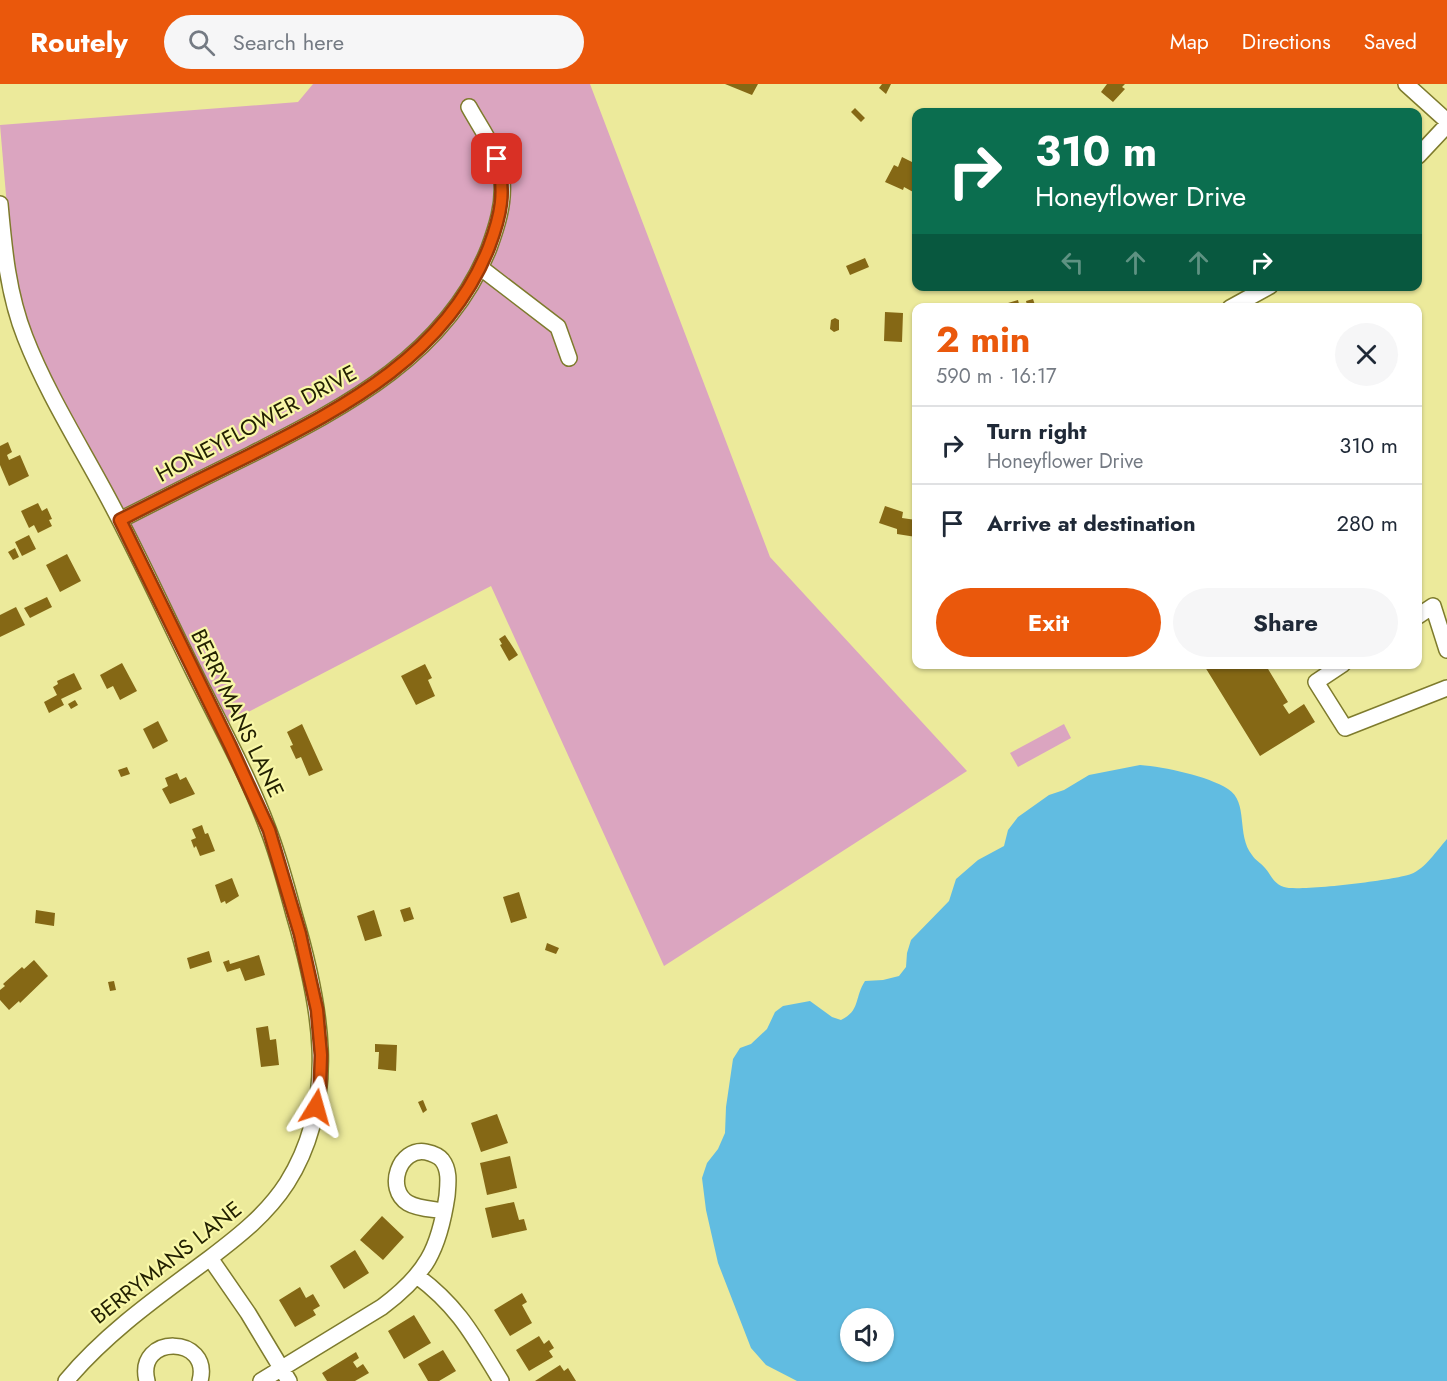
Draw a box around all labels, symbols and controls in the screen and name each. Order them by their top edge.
search box [164,15,584,69]
text: Routely [30,22,128,63]
icon: search [185,26,218,59]
text: Search here [233,26,344,58]
text: Map [1170,27,1209,57]
text: Directions [1242,27,1331,57]
text: Saved [1364,27,1417,57]
text: 310 m [1035,121,1157,182]
icon: right [936,132,1014,210]
pin [471,133,522,184]
icon: arrive [480,142,513,175]
text: Honeyflower Drive [1035,177,1246,216]
icon: left [1056,246,1089,279]
icon: ahead [1119,246,1152,279]
icon: ahead [1182,246,1215,279]
icon: right [1245,246,1278,279]
text: 2 min [936,313,1031,365]
button: close [1335,323,1398,386]
street label: HONEYFLOWER DRIVE [150,356,362,490]
text: 590 m · 16:17 [936,362,1056,391]
text: Turn right [987,415,1087,447]
icon: right [936,429,969,462]
text: 310 m [1339,429,1398,461]
text: Honeyflower Drive [987,447,1143,476]
icon: arrive [936,507,969,540]
text: Arrive at destination [987,507,1196,539]
text: 280 m [1337,507,1398,539]
button: Exit [936,588,1161,657]
button: Share [1173,588,1398,657]
street label: BERRYMANS LANE [183,623,293,803]
position arrow [284,1075,348,1139]
street label: BERRYMANS LANE [84,1193,248,1331]
map controls [840,1308,894,1362]
button: sound [840,1308,894,1362]

